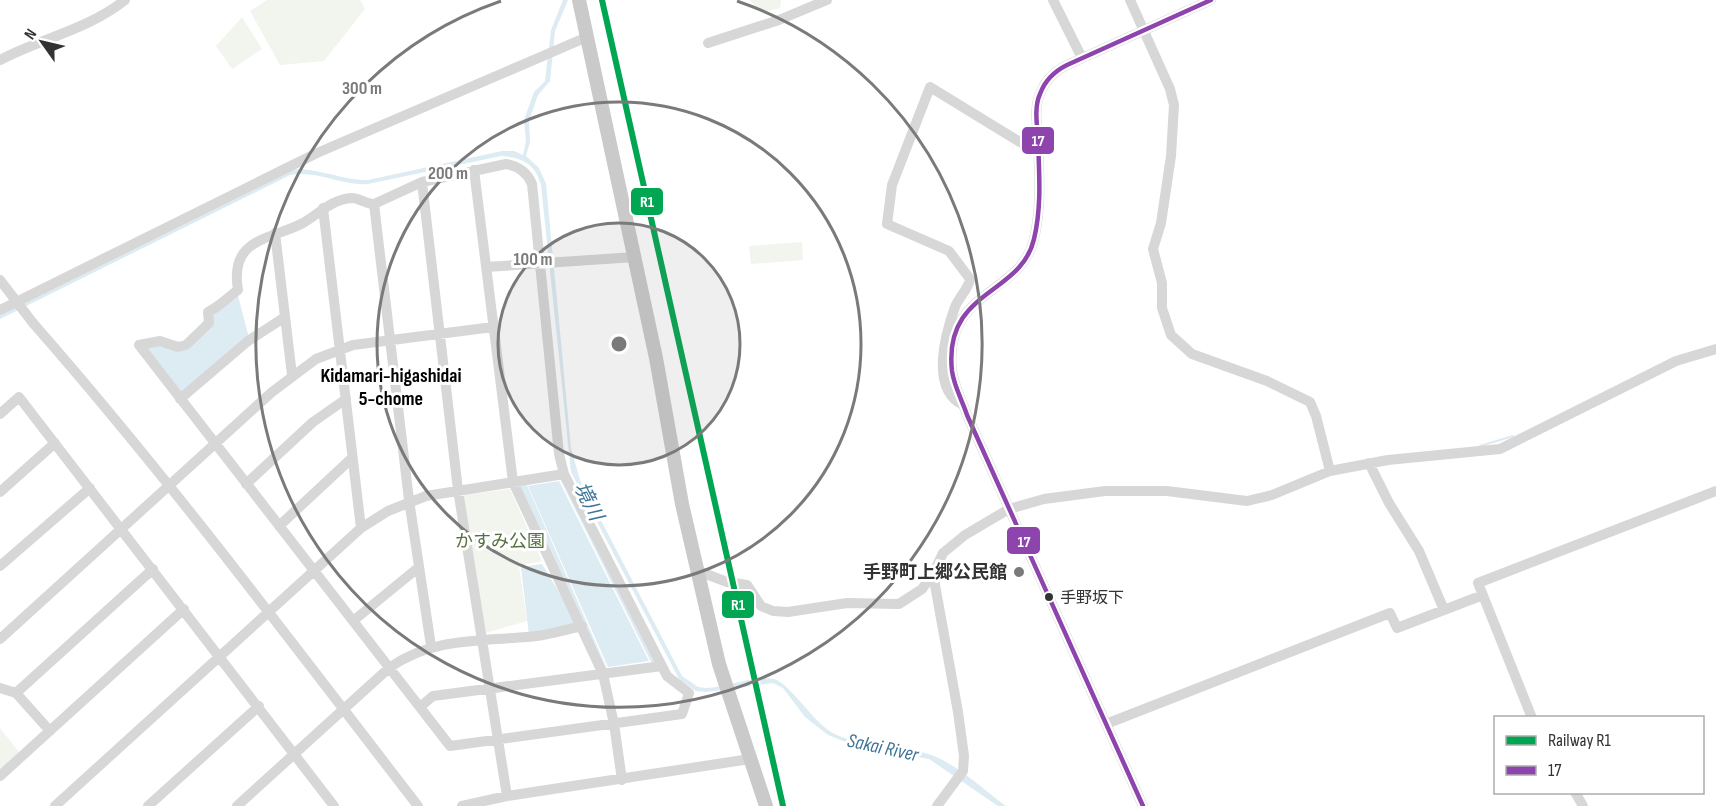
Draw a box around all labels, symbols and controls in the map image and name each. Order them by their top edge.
north arrow [12,12,72,72]
text: N [21,26,41,43]
text: 300 m [342,78,382,99]
line badge: 17 [1021,126,1055,155]
text: 17 [1031,132,1045,151]
text: 200 m [428,163,468,184]
line badge: R1 [630,187,664,216]
text: R1 [640,193,655,212]
text: 100 m [514,249,553,270]
centre of rings [609,334,629,354]
district label: Kidamari-higashidai 5-chome [320,364,462,411]
water label: 境川 [568,478,609,527]
line badge: 17 [1006,526,1041,555]
park label: かすみ公園 [455,531,545,552]
text: 17 [1017,533,1031,552]
place label: 手野町上郷公民館 [863,562,1007,583]
marker: 手野町上郷公民館 [1012,565,1026,579]
place label: 手野坂下 [1060,589,1124,608]
line badge: R1 [721,590,755,619]
marker: 手野坂下 [1043,591,1055,603]
text: R1 [731,596,746,615]
legend [1494,716,1704,794]
water label: Sakai River [845,729,922,767]
text: Railway R1 [1548,730,1612,751]
text: 17 [1548,760,1562,781]

